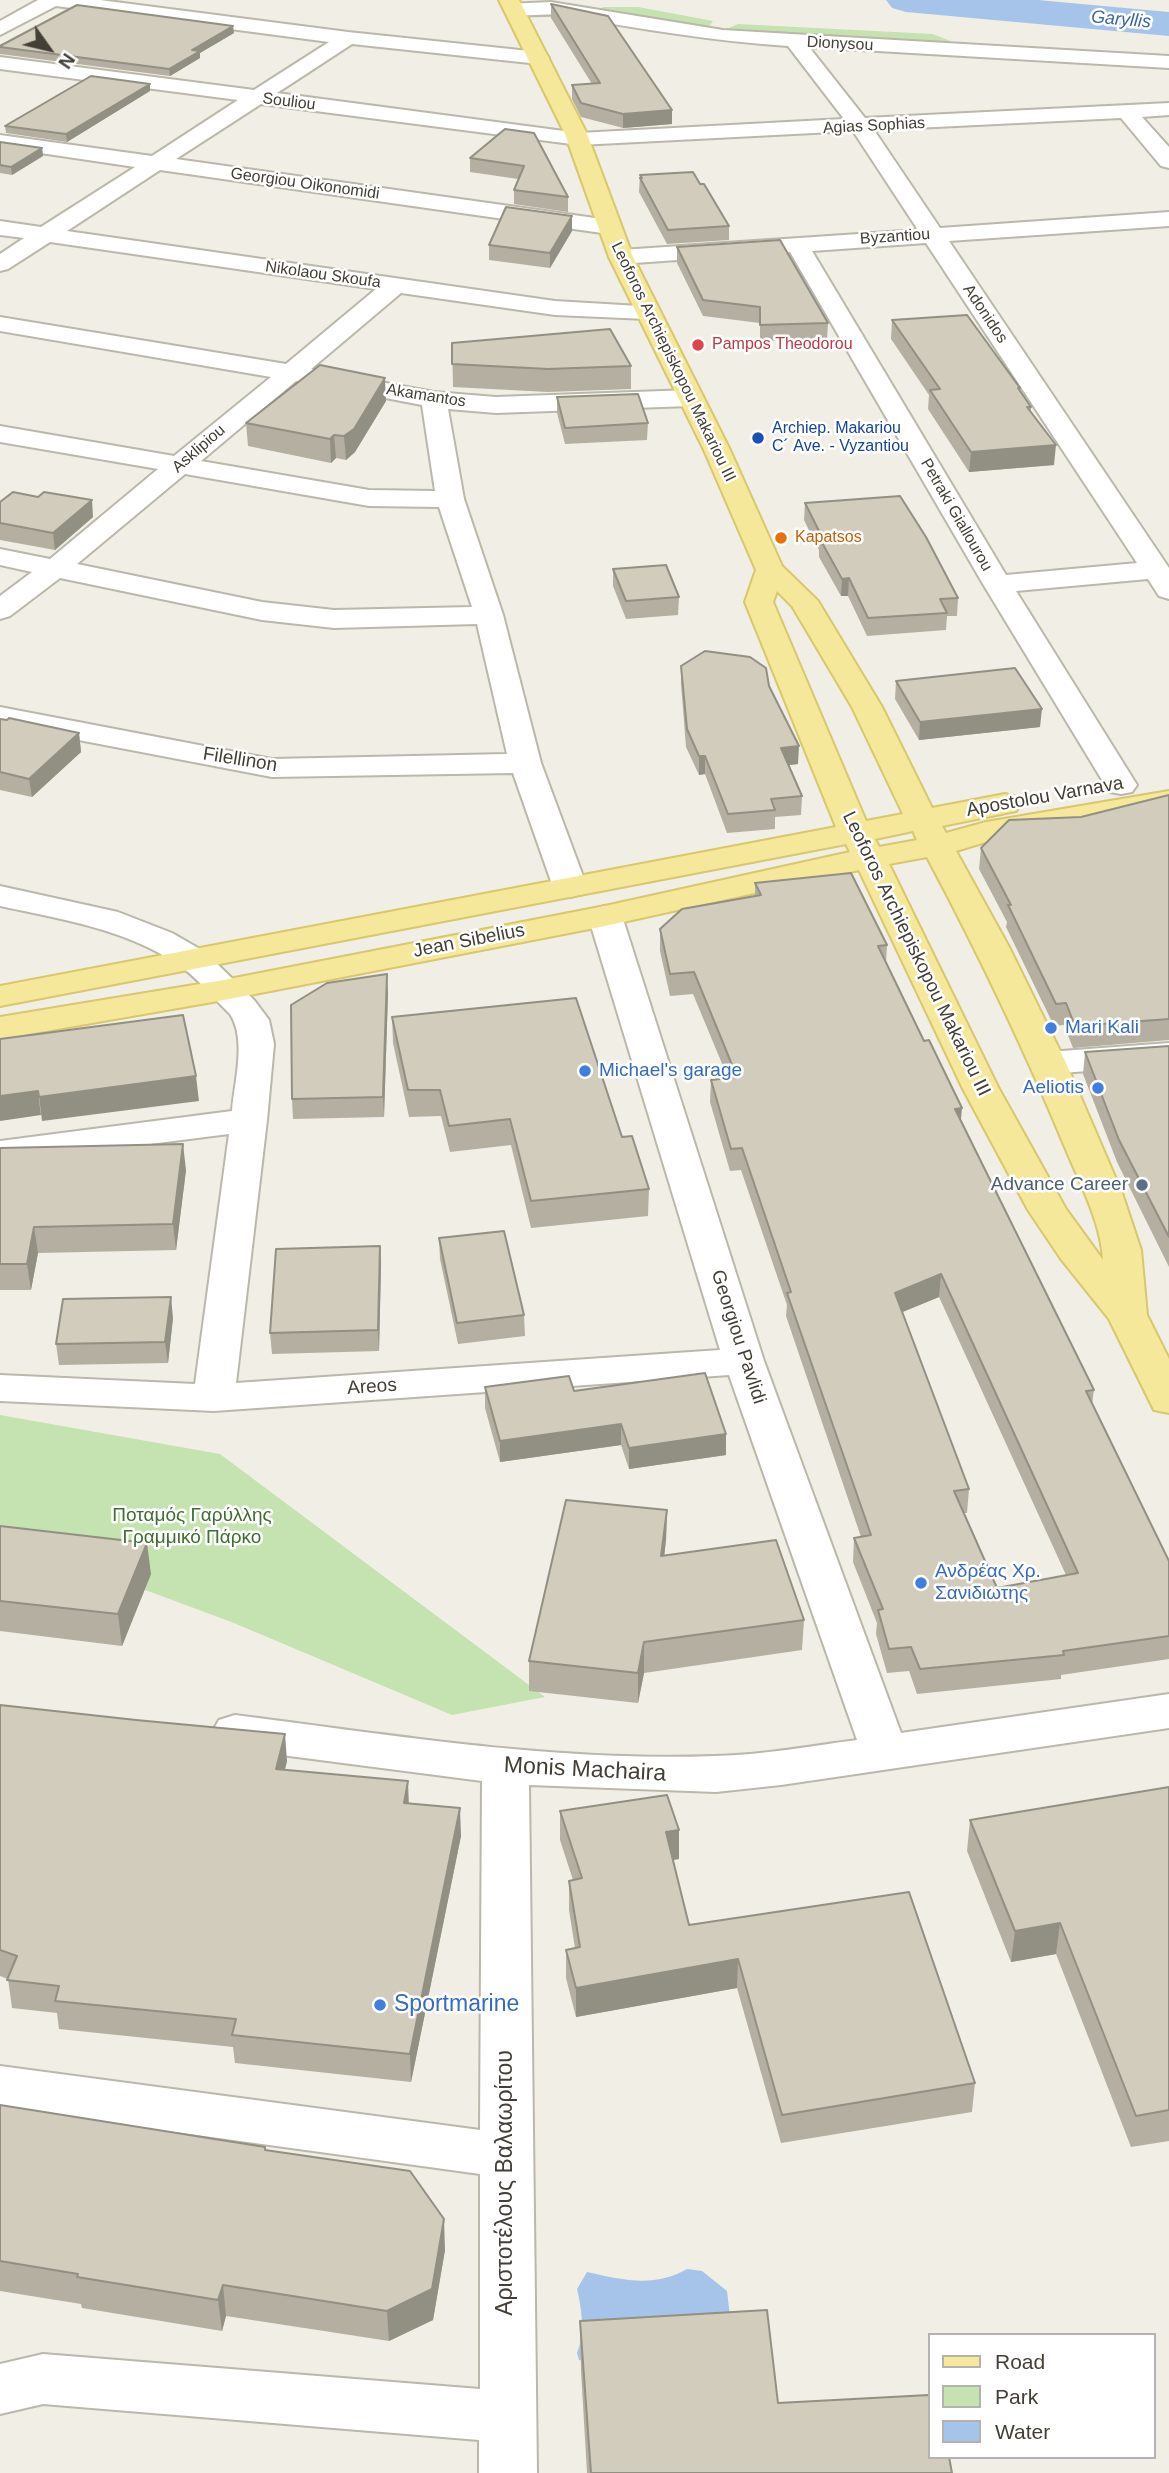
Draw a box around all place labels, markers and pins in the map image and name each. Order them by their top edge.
place label: Pampos Theodorou [712,335,853,355]
marker: Pampos Theodorou [690,337,706,353]
place label: Archiep. Makariou C´ Ave. - Vyzantiou [772,419,909,457]
marker: Archiep. Makariou C´ Ave. - Vyzantiou [750,430,766,446]
place label: Kapatsos [795,528,862,548]
marker: Kapatsos [773,530,789,546]
place label: Mari Kali [1065,1017,1139,1039]
marker: Mari Kali [1043,1020,1059,1036]
place label: Michael's garage [599,1060,742,1082]
marker: Michael's garage [577,1063,593,1079]
place label: Aeliotis [1023,1077,1084,1099]
marker: Aeliotis [1090,1080,1106,1096]
place label: Advance Career [991,1174,1128,1196]
marker: Advance Career [1134,1177,1150,1193]
place label: Ανδρέας Χρ. Σανιδιωτης [935,1561,1041,1605]
marker: Ανδρέας Χρ. Σανιδιωτης [913,1575,929,1591]
place label: Sportmarine [394,1991,519,2019]
marker: Sportmarine [372,1997,388,2013]

